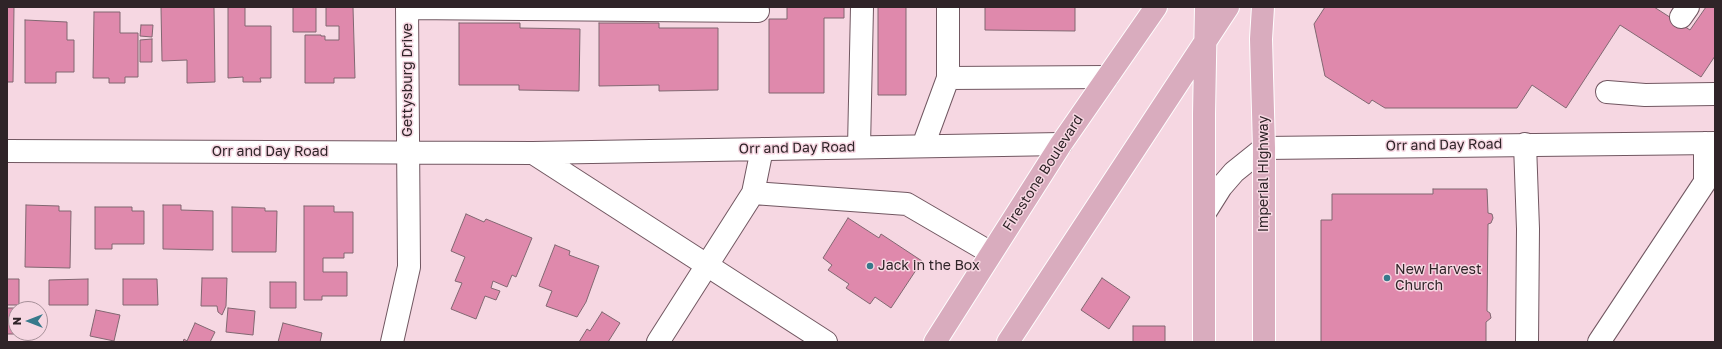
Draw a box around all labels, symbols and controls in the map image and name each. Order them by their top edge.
street label: Gettysburg Drive [400,23,416,137]
street label: Firestone Boulevard [999,112,1087,234]
street label: Imperial Highway [1256,116,1272,232]
street label: Orr and Day Road [1386,136,1502,154]
street label: Orr and Day Road [739,139,855,157]
street label: Orr and Day Road [212,144,328,160]
place label: Jack in the Box [878,258,980,274]
marker: Jack in the Box [865,261,875,271]
place label: New Harvest Church [1395,262,1482,294]
marker: New Harvest Church [1382,273,1392,283]
north arrow [8,301,48,341]
text: N [10,317,23,325]

